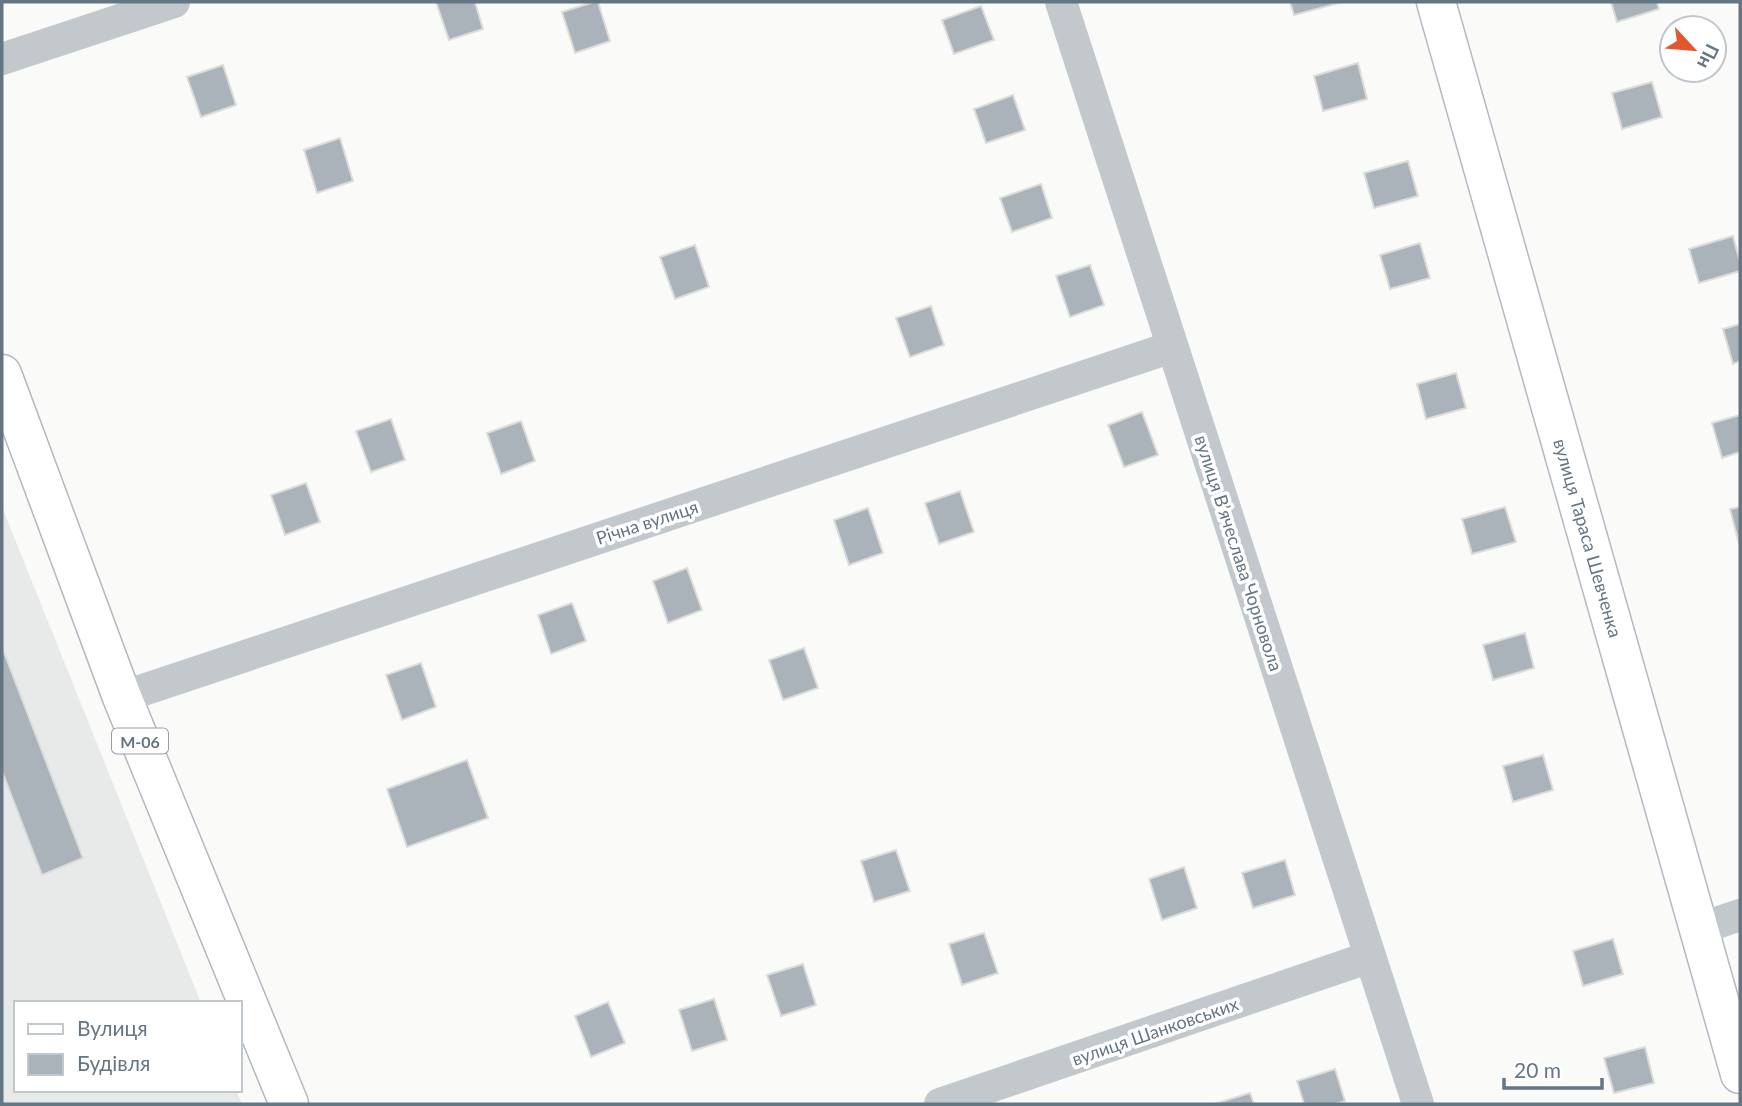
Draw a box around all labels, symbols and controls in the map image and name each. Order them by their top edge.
north arrow [1658,14,1728,84]
text: Пн [1693,40,1725,73]
street label: вулиця Вʼячеслава Чорновола [1190,432,1288,674]
street label: вулиця Тараса Шевченка [1549,436,1627,640]
street label: Річна вулиця [593,495,701,549]
road number: М-06 [112,728,168,754]
street label: вулиця Шанковських [1069,992,1241,1070]
legend [14,1001,242,1092]
text: Вулиця [77,1015,148,1040]
scale bar [1504,1046,1602,1090]
text: Будівля [77,1050,150,1075]
text: 20 m [1514,1057,1561,1082]

